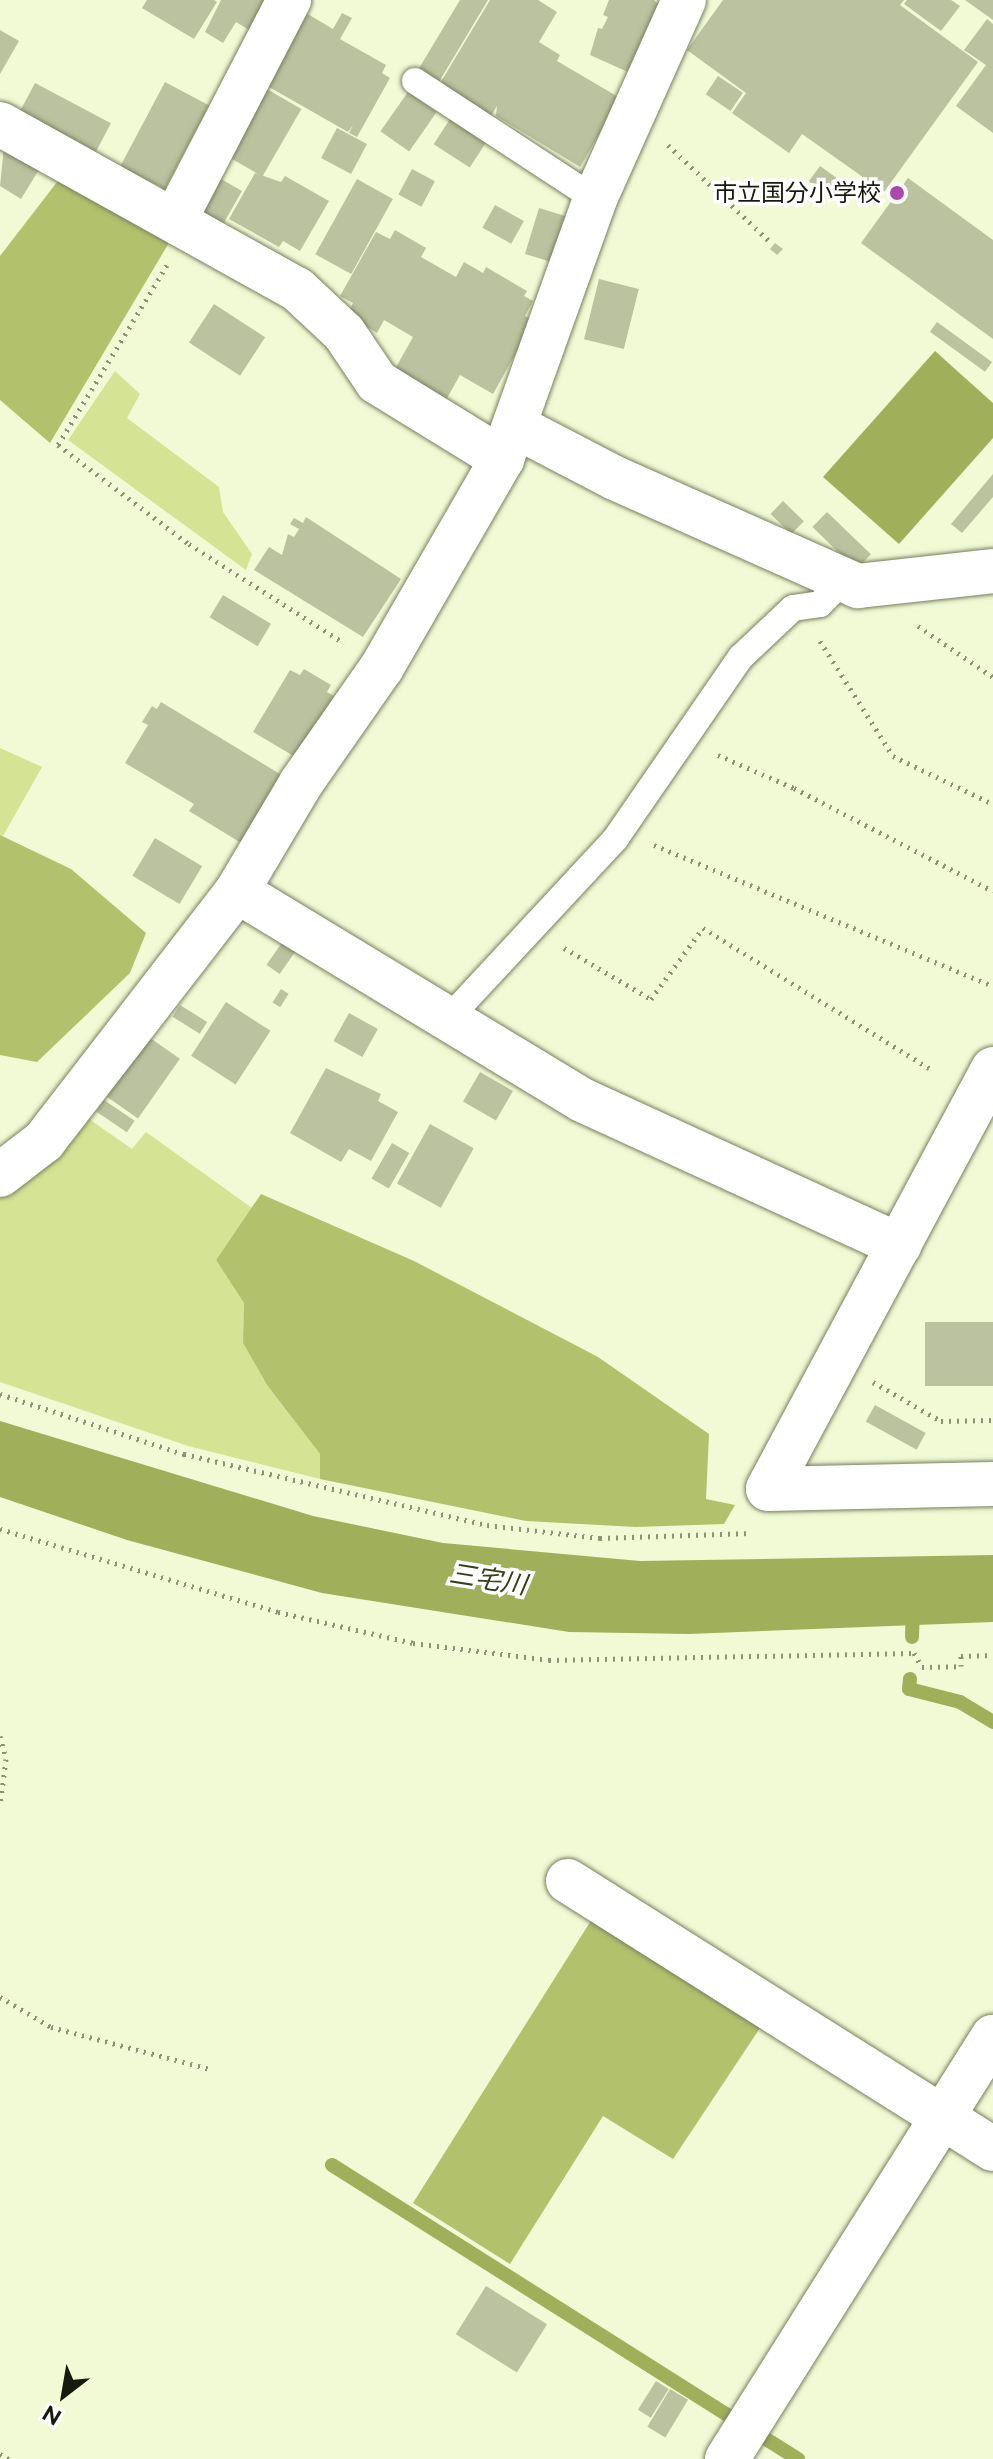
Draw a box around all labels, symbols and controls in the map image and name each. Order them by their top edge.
place label: 市立国分小学校 [713,179,881,207]
marker: 市立国分小学校 [888,184,906,202]
water label: 三宅川 [447,1558,529,1602]
north arrow [24,2355,104,2435]
text: N [38,2400,66,2431]

